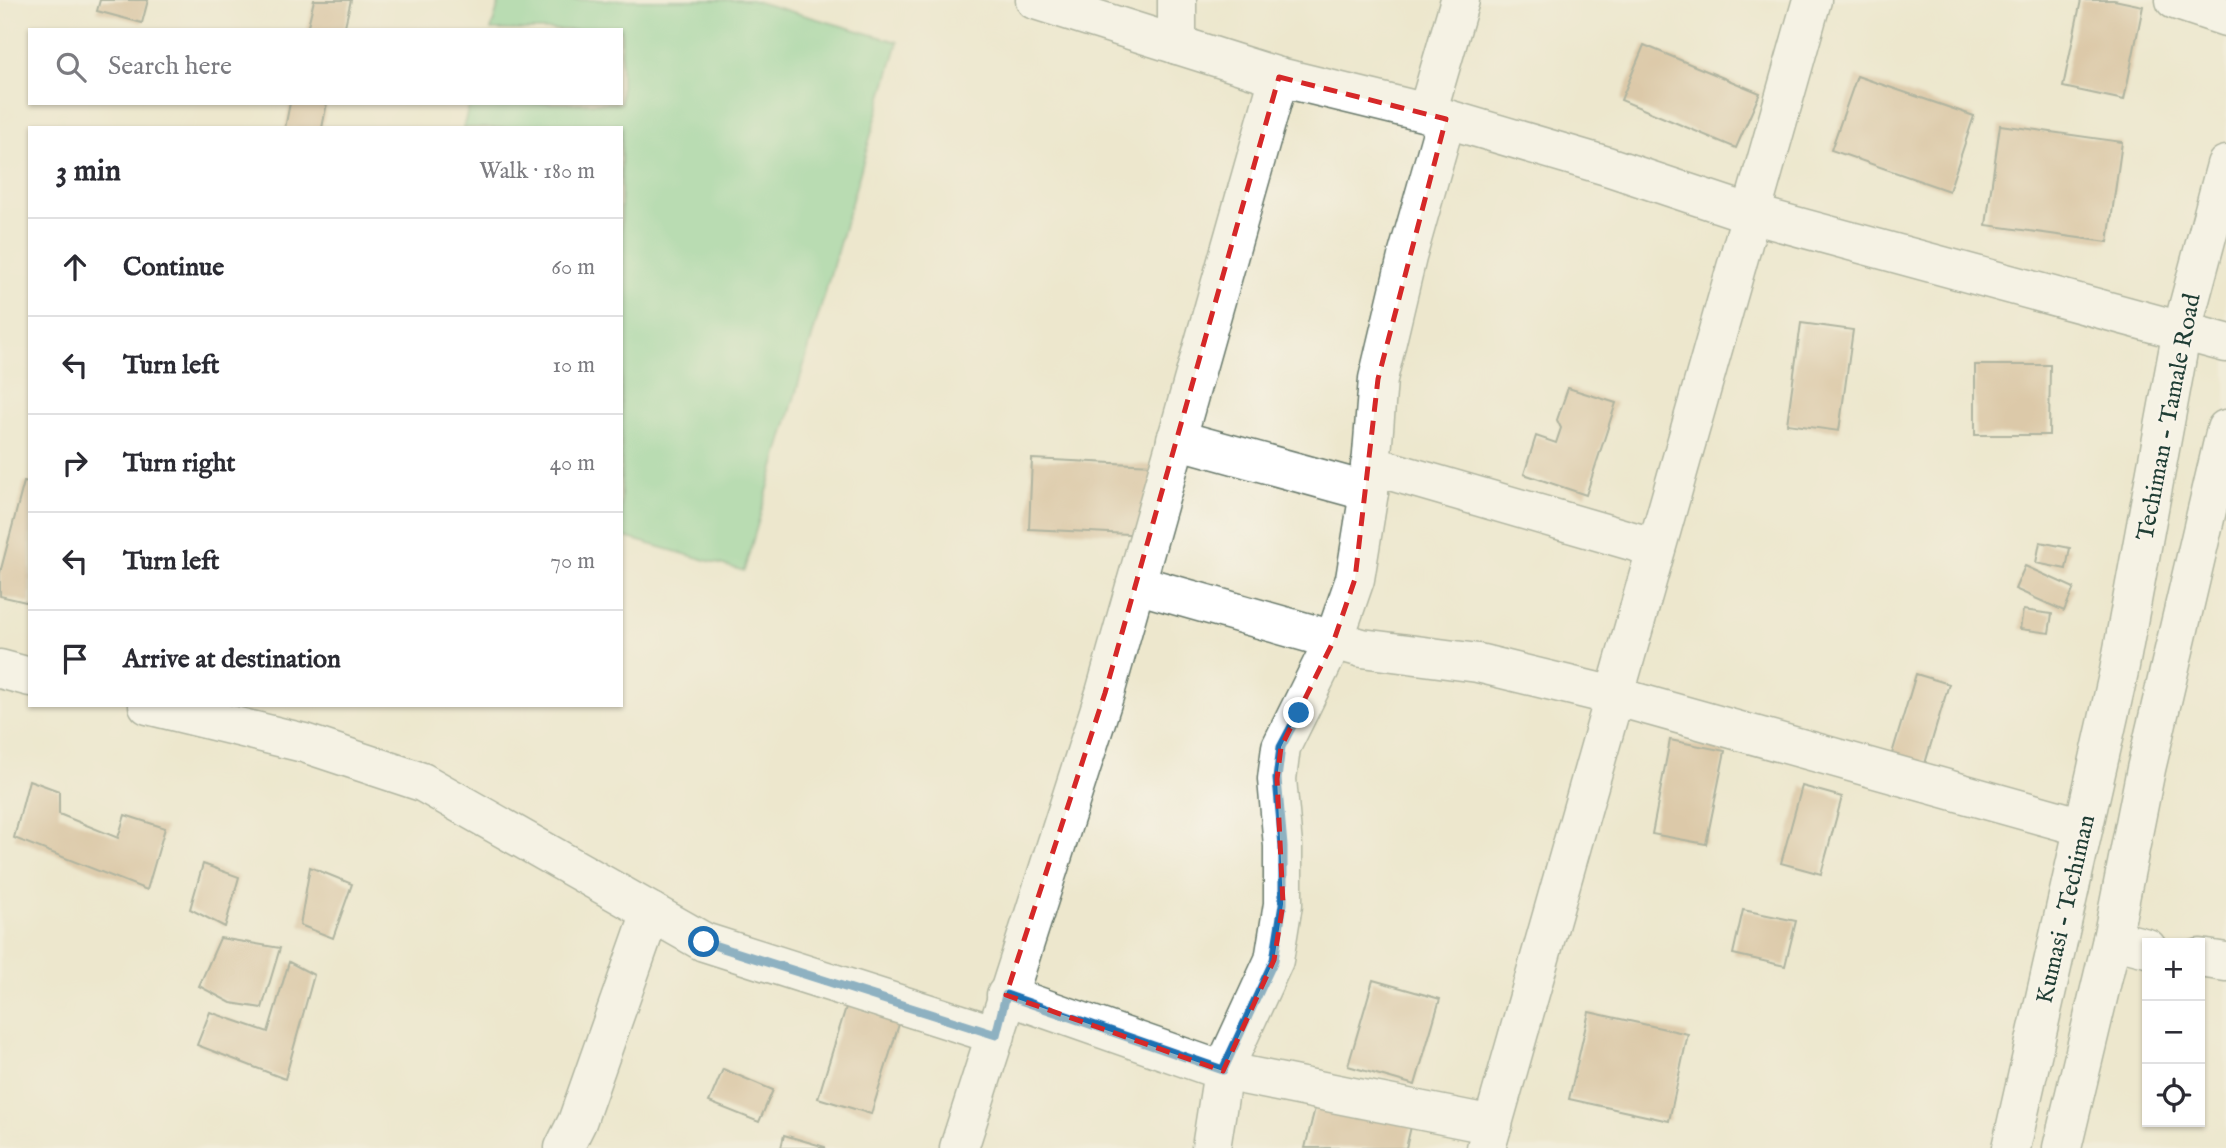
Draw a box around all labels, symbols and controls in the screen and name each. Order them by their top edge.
search box [28,28,623,105]
icon: search [52,48,90,86]
text: Search here [108,50,232,83]
text: 3 min [56,153,121,191]
text: Walk · 180 m [479,157,595,186]
icon: ahead [56,248,94,286]
text: Continue [123,251,224,284]
text: 60 m [551,253,595,282]
street label: Techiman - Tamale Road [2130,291,2209,544]
icon: left [56,346,94,384]
text: Turn left [123,349,220,382]
text: 10 m [552,351,595,380]
icon: right [56,444,94,482]
text: Turn right [123,447,236,480]
text: 40 m [550,449,595,478]
icon: left [56,542,94,580]
text: Turn left [123,545,220,578]
text: 70 m [550,547,595,576]
icon: arrive [56,640,94,678]
text: Arrive at destination [123,643,341,676]
route end [1283,697,1314,728]
street label: Kumasi - Techiman [2030,812,2103,1007]
route start [688,926,719,957]
map controls [2142,938,2205,1127]
button: + [2142,938,2205,1001]
button: − [2142,1001,2205,1064]
button: locate [2142,1064,2205,1127]

